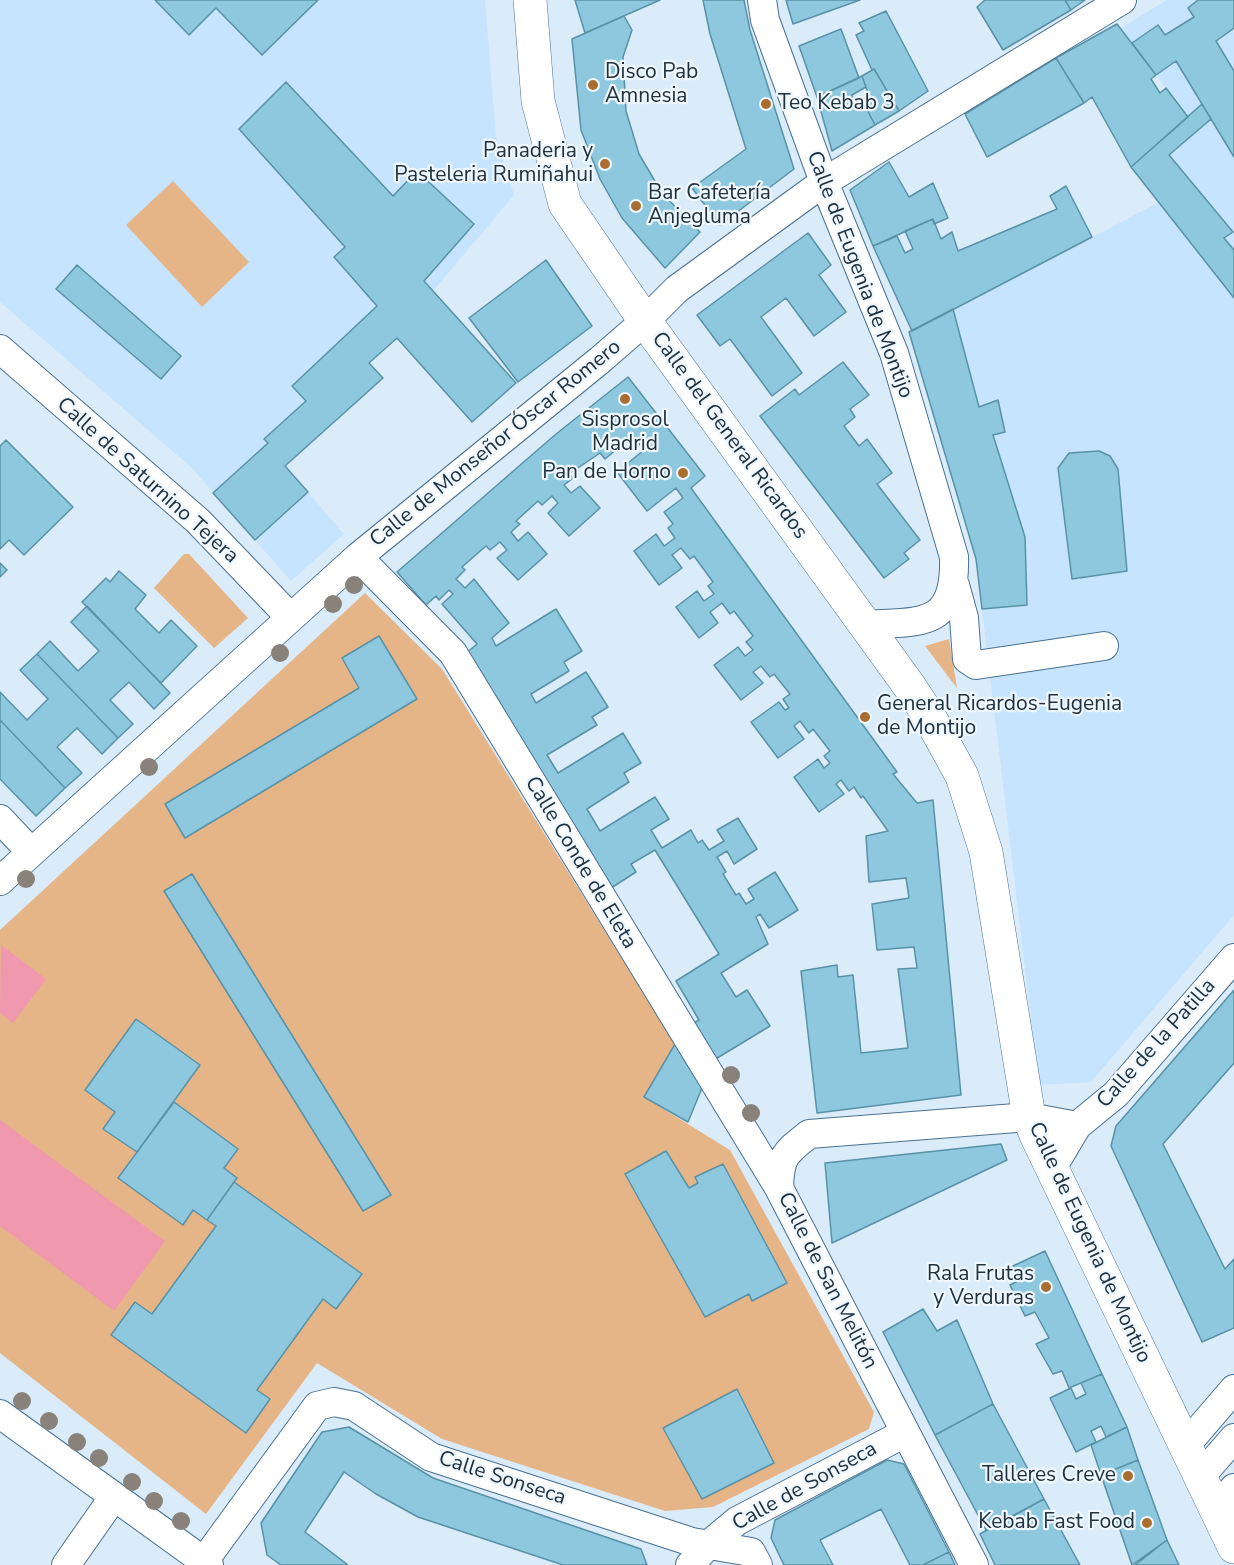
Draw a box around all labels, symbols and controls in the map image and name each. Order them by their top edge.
place label: Disco Pab Amnesia [605,60,698,110]
marker: Disco Pab Amnesia [586,78,600,92]
place label: Teo Kebab 3 [778,91,895,117]
marker: Teo Kebab 3 [759,97,773,111]
place label: Panaderia y Pasteleria Rumiñahui [394,139,593,189]
street label: Calle de Eugenia de Montijo [800,148,918,402]
marker: Panaderia y Pasteleria Rumiñahui [598,157,612,171]
place label: Bar Cafetería Anjegluma [648,181,771,231]
marker: Bar Cafetería Anjegluma [629,199,643,213]
street label: Calle del General Ricardos [645,328,813,544]
street label: Calle de Monseñor Óscar Romero [365,335,627,553]
marker: Sisprosol Madrid [618,392,632,406]
street label: Calle de Saturnino Tejera [51,393,243,569]
place label: Sisprosol Madrid [581,408,669,458]
place label: Pan de Horno [542,460,671,486]
marker: Pan de Horno [676,466,690,480]
place label: General Ricardos-Eugenia de Montijo [877,692,1122,742]
marker: General Ricardos-Eugenia de Montijo [858,710,872,724]
street label: Calle Conde de Eleta [519,772,641,954]
street label: Calle de la Patilla [1092,974,1222,1114]
street label: Calle de Eugenia de Montijo [1022,1119,1156,1367]
street label: Calle de San Melitón [771,1188,883,1374]
place label: Rala Frutas y Verduras [927,1262,1034,1312]
marker: Rala Frutas y Verduras [1039,1280,1053,1294]
street label: Calle de Sonseca [728,1437,882,1537]
street label: Calle Sonseca [435,1447,569,1511]
place label: Talleres Creve [982,1463,1116,1489]
marker: Talleres Creve [1121,1469,1135,1483]
place label: Kebab Fast Food [978,1510,1135,1536]
marker: Kebab Fast Food [1140,1516,1154,1530]

